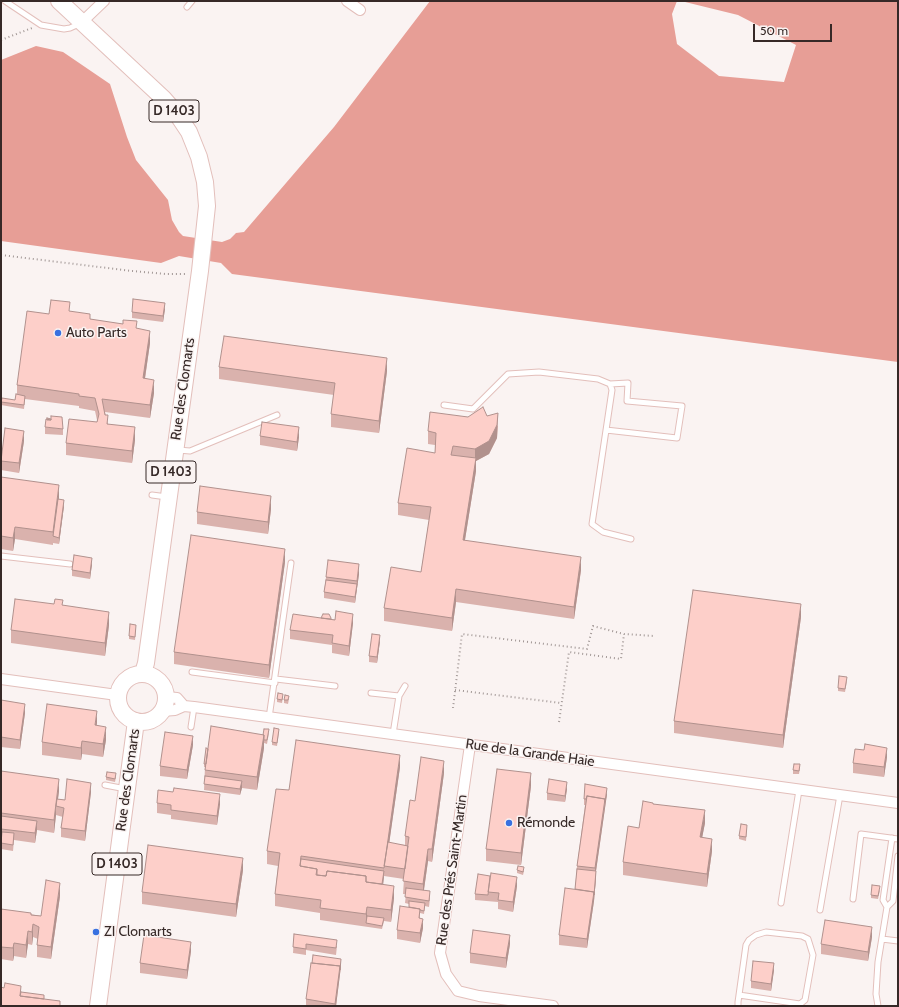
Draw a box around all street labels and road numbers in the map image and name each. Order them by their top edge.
road number: D 1403 [149,100,199,122]
street label: Rue des Clomarts [167,337,199,441]
road number: D 1403 [146,461,196,483]
street label: Rue des Clomarts [112,728,144,832]
street label: Rue de la Grande Haie [464,736,596,770]
street label: Rue des Prés Saint-Martin [433,793,471,947]
road number: D 1403 [92,853,142,875]

